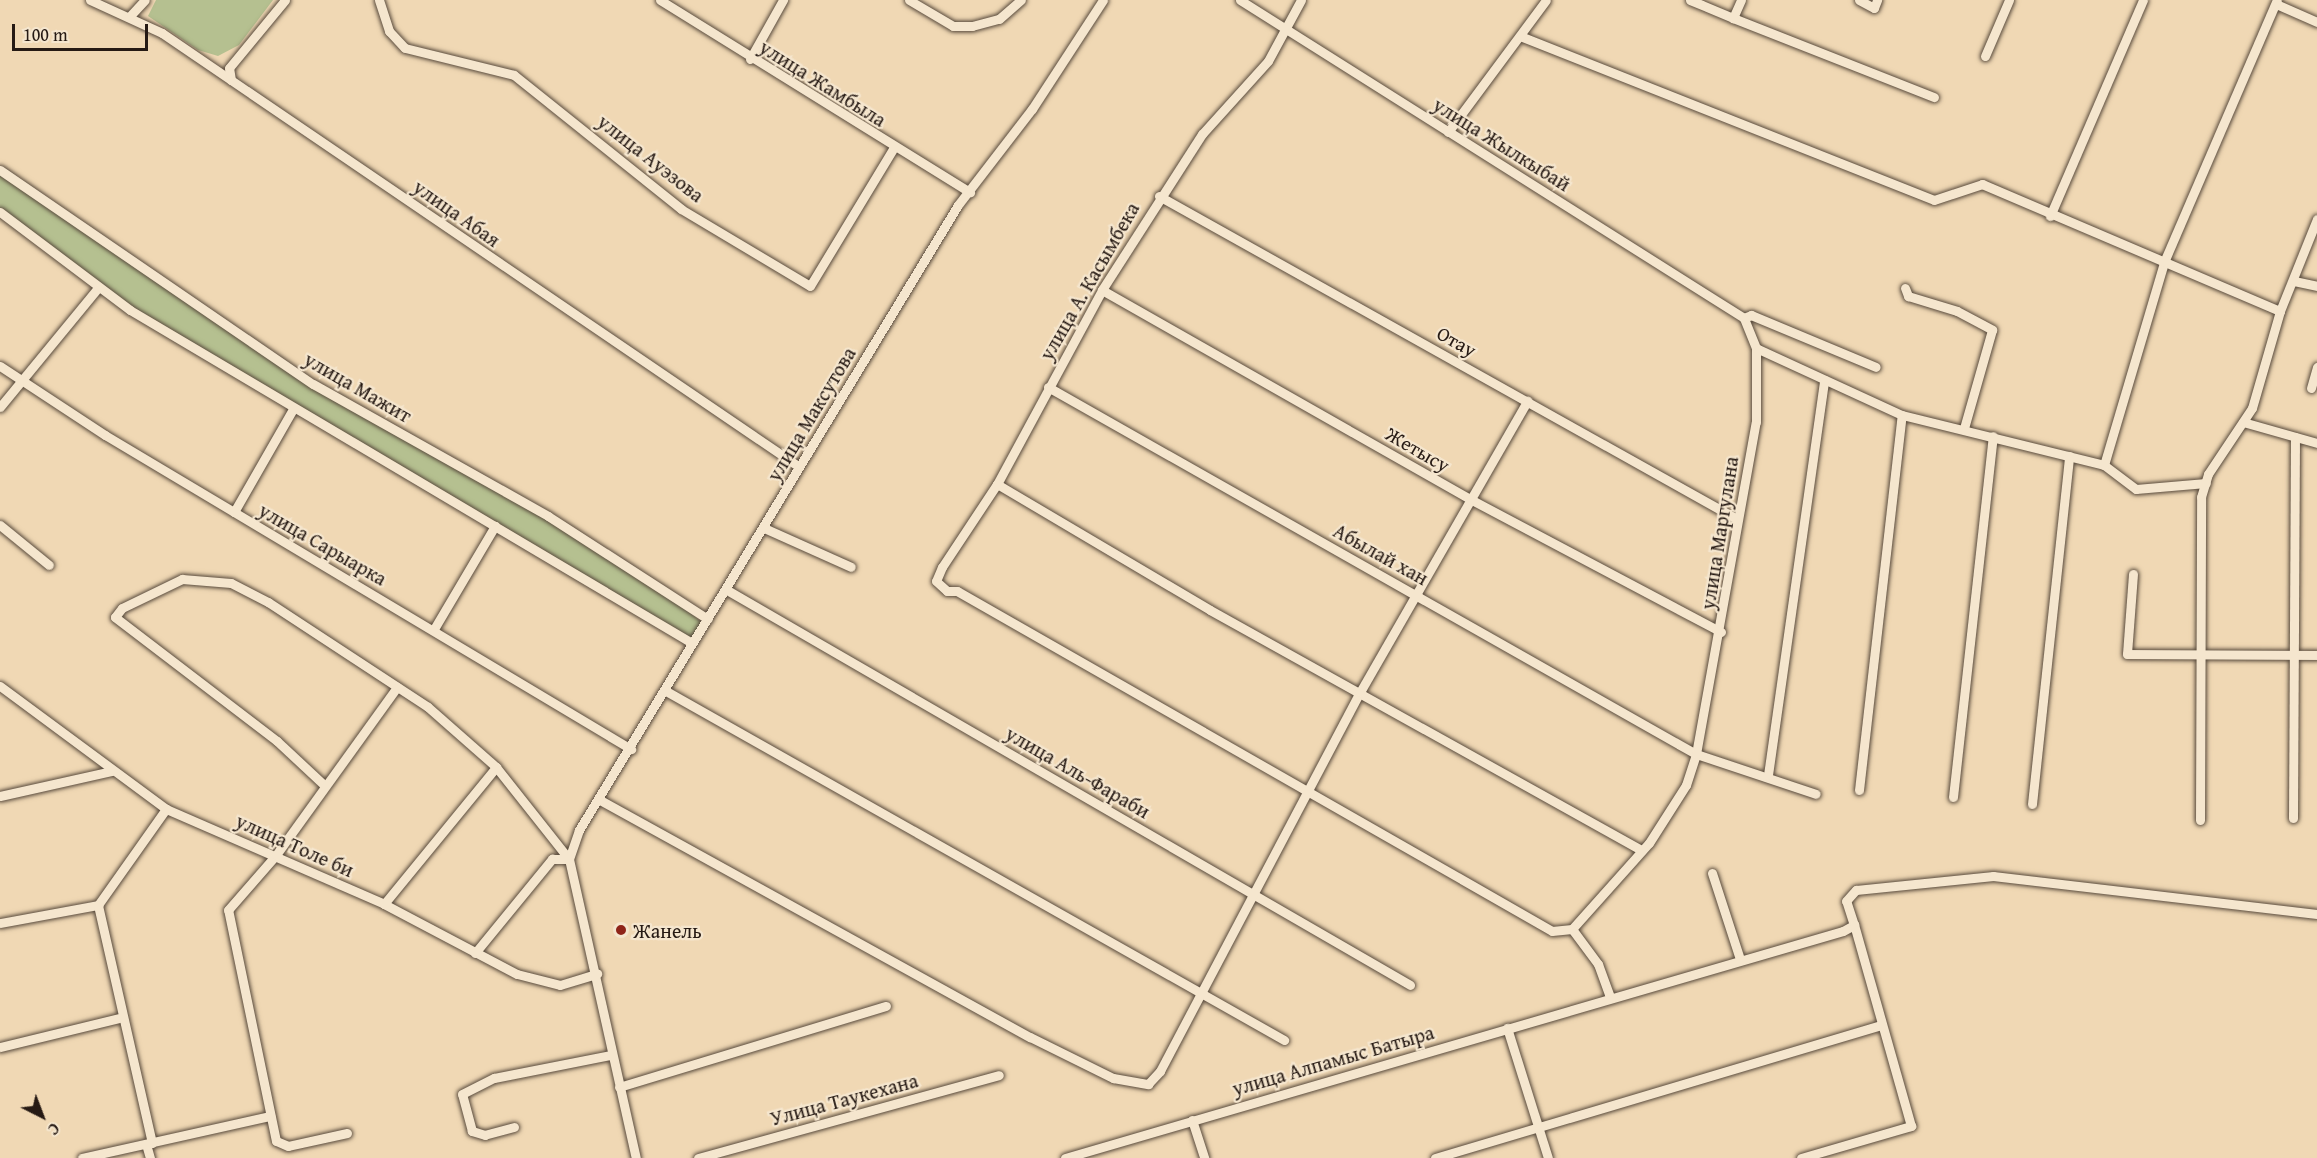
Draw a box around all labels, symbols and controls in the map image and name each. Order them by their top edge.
scale bar [15,12,152,50]
text: 100 m [23,21,68,48]
street label: улица Жамбыла [755,34,891,132]
street label: улица Жылкыбай [1429,92,1575,196]
street label: улица Ауэзова [593,109,709,207]
street label: улица Абая [409,174,505,252]
street label: улица А. Касымбека [1034,198,1144,364]
street label: Отау [1433,320,1481,362]
street label: улица Максутова [762,343,860,485]
street label: улица Мажит [300,347,416,427]
street label: Жетысу [1382,421,1454,477]
street label: улица Маргулана [1695,455,1743,611]
street label: улица Сарыарка [255,498,391,590]
street label: Абылай хан [1329,518,1433,590]
street label: улица Аль-Фараби [1002,721,1154,823]
street label: улица Толе би [232,808,358,882]
place label: Жанель [633,918,702,942]
marker: Жанель [614,923,628,937]
street label: улица Алпамыс Батыра [1229,1020,1437,1100]
street label: Улица Таукехана [767,1068,921,1130]
north arrow [12,1086,72,1146]
text: С [43,1117,65,1141]

